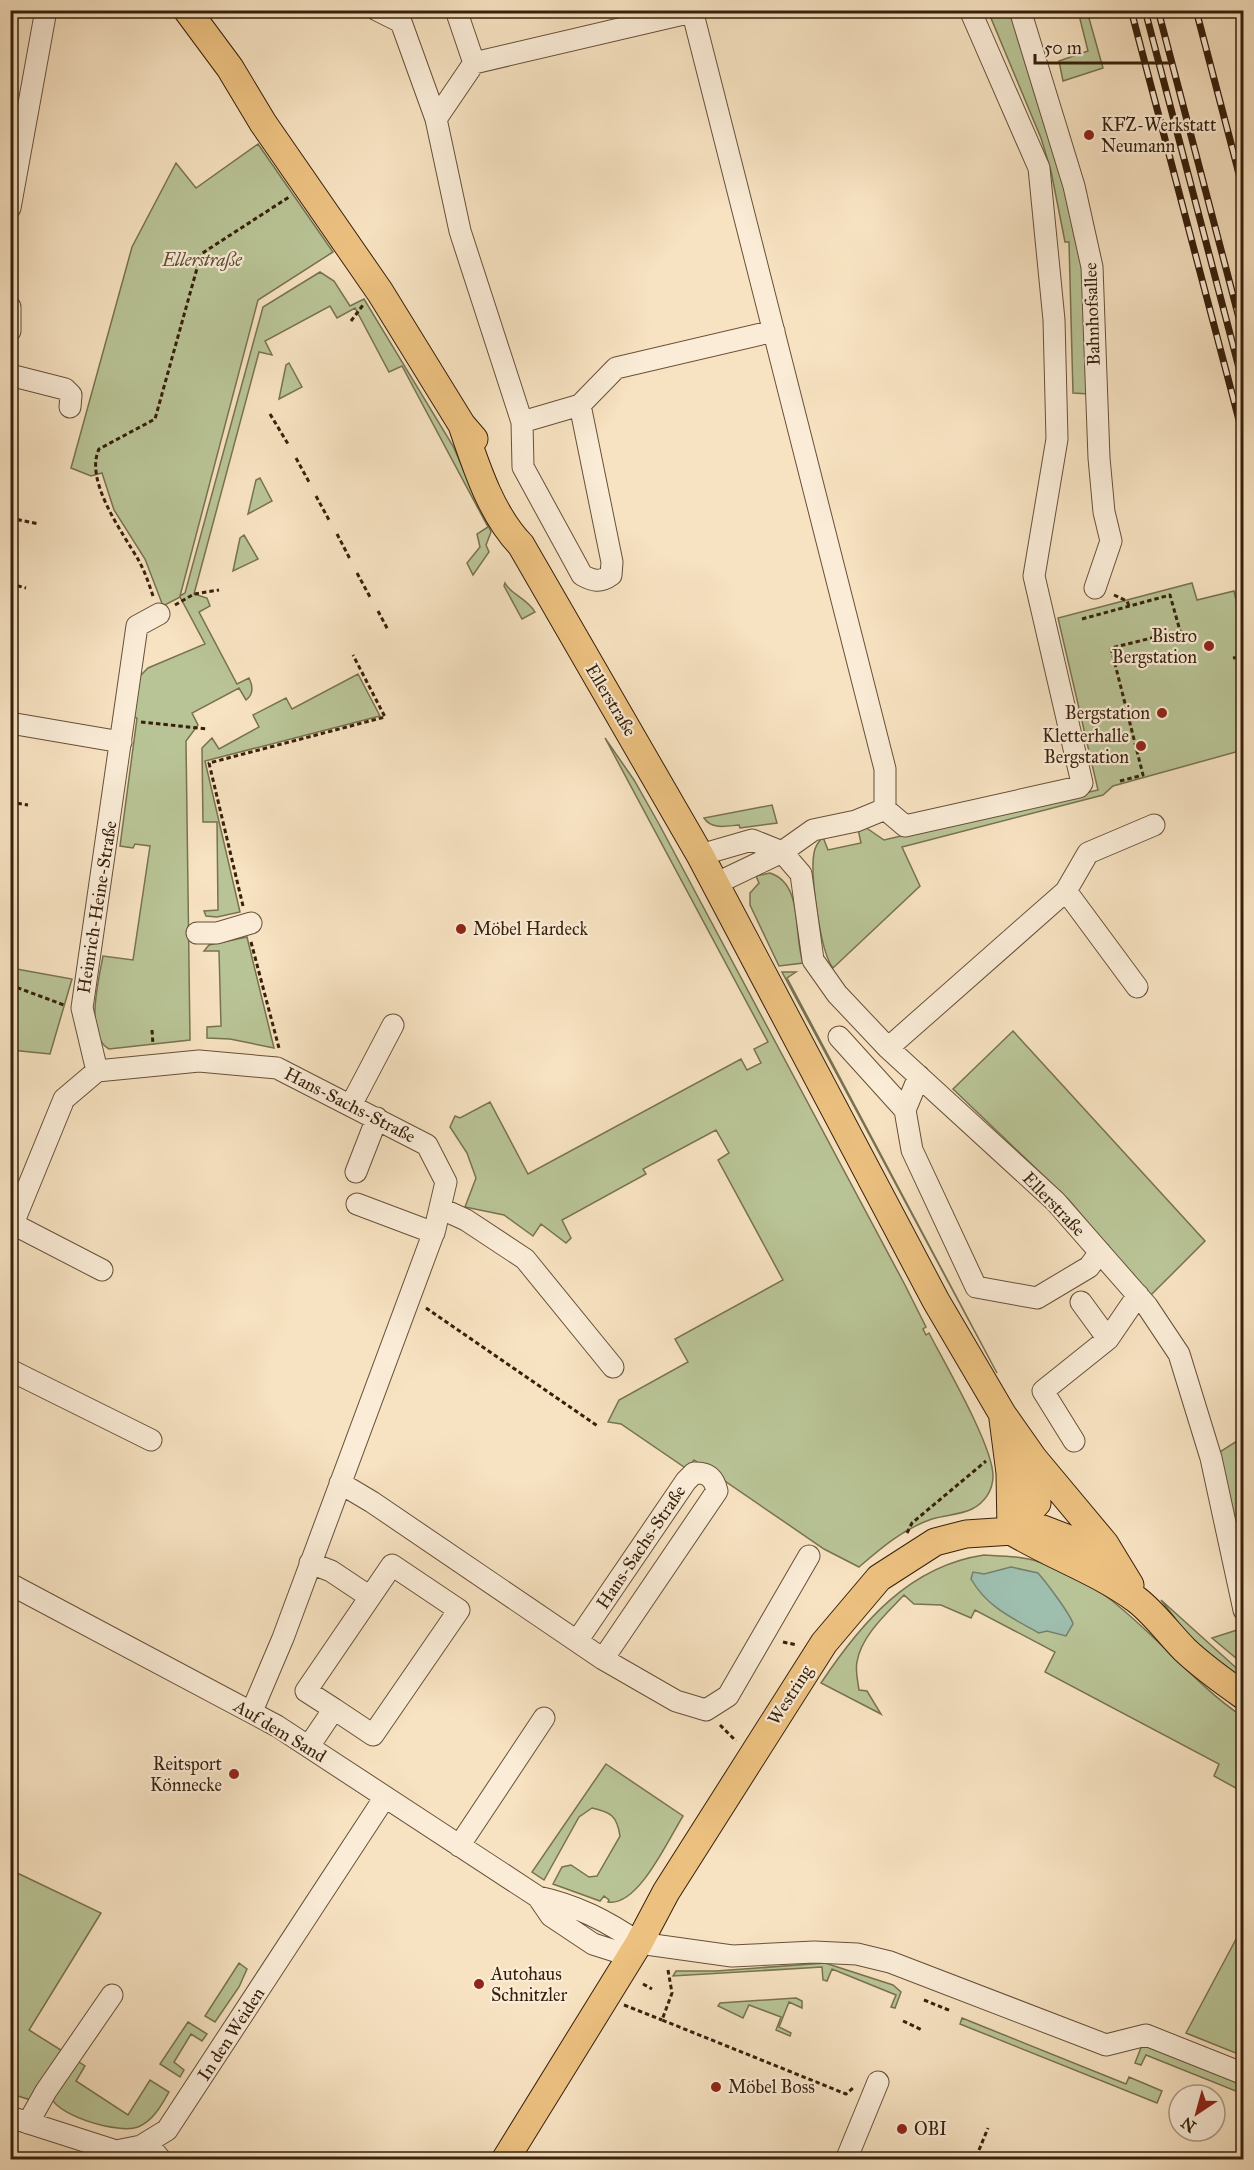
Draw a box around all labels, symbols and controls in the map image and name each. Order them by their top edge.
scale bar [1035,27,1170,65]
text: 50 m [1044,37,1082,59]
place label: KFZ-Werkstatt Neumann [1101,114,1217,157]
marker: KFZ-Werkstatt Neumann [1082,128,1096,142]
park label: Ellerstraße [161,249,243,271]
street label: Bahnhofsallee [1079,262,1105,366]
place label: Bistro Bergstation [1112,625,1197,669]
marker: Bistro Bergstation [1202,639,1216,653]
street label: Ellerstraße [581,660,641,740]
place label: Bergstation [1065,702,1150,725]
marker: Bergstation [1155,706,1169,720]
place label: Kletterhalle Bergstation [1042,725,1129,769]
marker: Kletterhalle Bergstation [1134,739,1148,753]
street label: Heinrich-Heine-Straße [72,819,122,995]
place label: Möbel Hardeck [473,918,588,940]
marker: Möbel Hardeck [454,922,468,936]
street label: Hans-Sachs-Straße [281,1062,419,1148]
street label: Ellerstraße [1018,1167,1090,1241]
street label: Hans-Sachs-Straße [592,1481,690,1613]
street label: Westring [763,1661,819,1729]
street label: Auf dem Sand [229,1694,330,1767]
place label: Reitsport Könnecke [150,1753,223,1796]
marker: Reitsport Könnecke [227,1767,241,1781]
place label: Autohaus Schnitzler [490,1963,568,2006]
marker: Autohaus Schnitzler [472,1977,486,1991]
street label: In den Weiden [193,1983,269,2085]
place label: Möbel Boss [728,2076,815,2098]
marker: Möbel Boss [709,2080,723,2094]
north arrow [1167,2083,1227,2143]
text: N [1177,2113,1200,2136]
place label: OBI [914,2118,947,2140]
marker: OBI [895,2122,909,2136]

